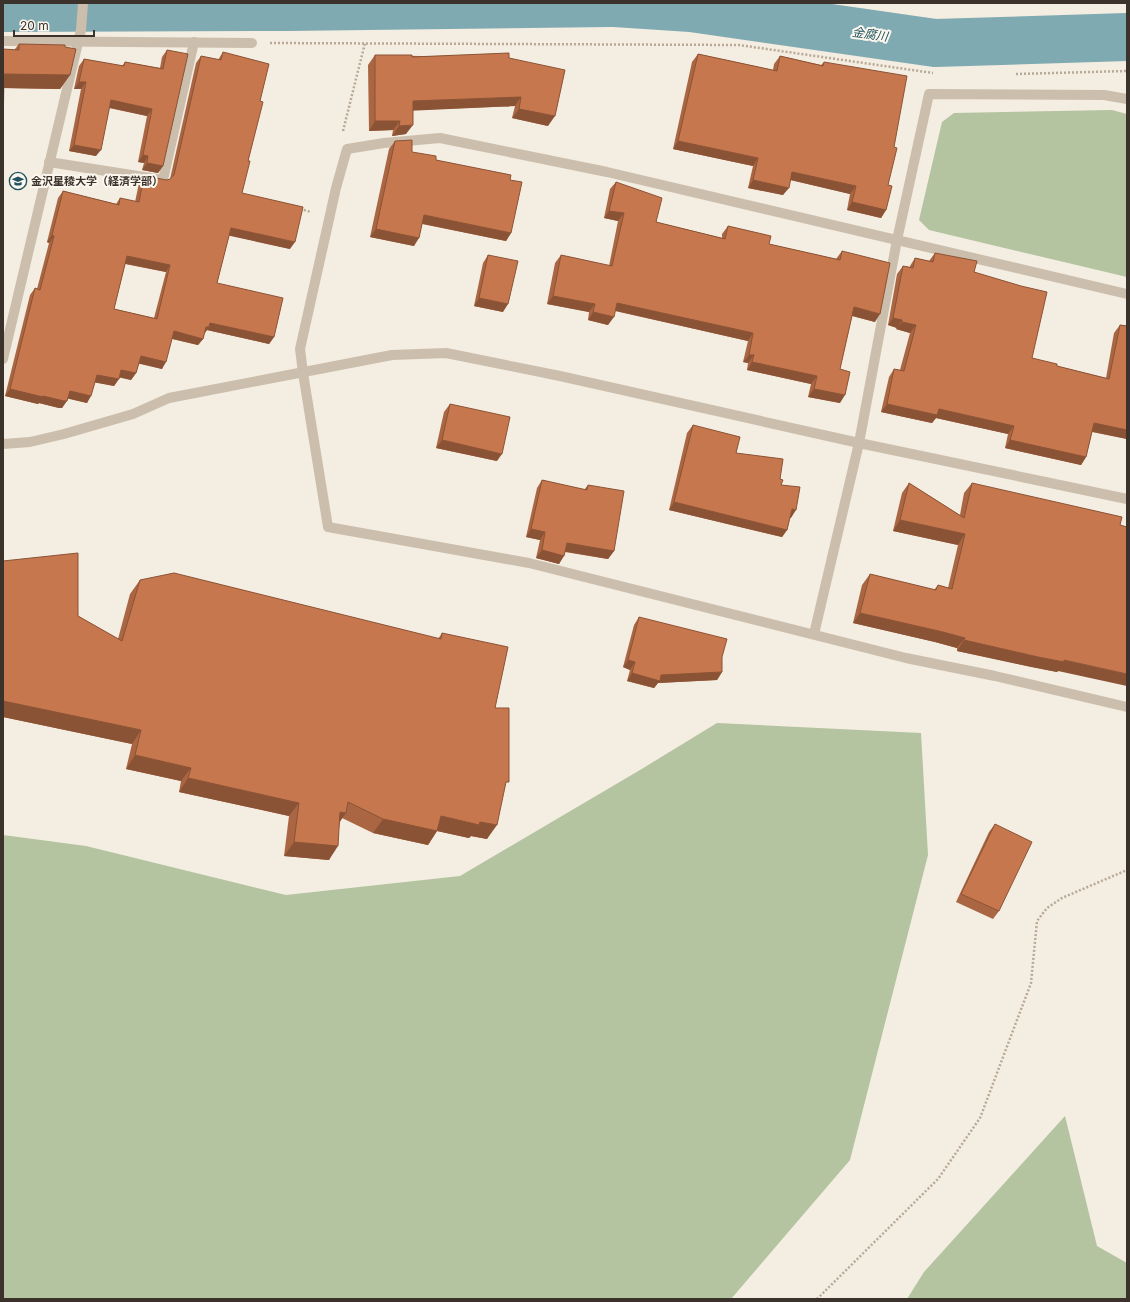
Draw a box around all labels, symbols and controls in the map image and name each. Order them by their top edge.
scale bar [14,12,94,38]
text: 20 m [20,18,49,33]
water label: 金腐川 [851,24,891,44]
school or university icon: 金沢星稜大学（経済学部） [8,171,28,191]
place label: 金沢星稜大学（経済学部） [31,174,163,188]

